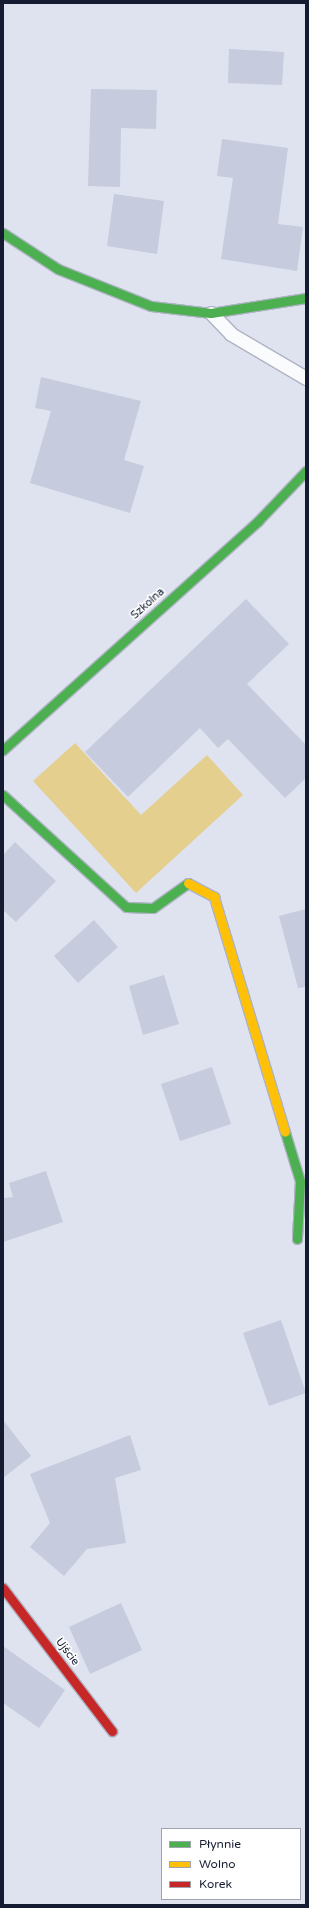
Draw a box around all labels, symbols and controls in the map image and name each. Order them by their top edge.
street label: Szkolna [129,586,167,622]
street label: Ujście [52,1636,82,1668]
legend [161,1828,301,1900]
text: Płynnie [199,1837,241,1851]
text: Wolno [199,1857,235,1871]
text: Korek [199,1877,232,1891]

